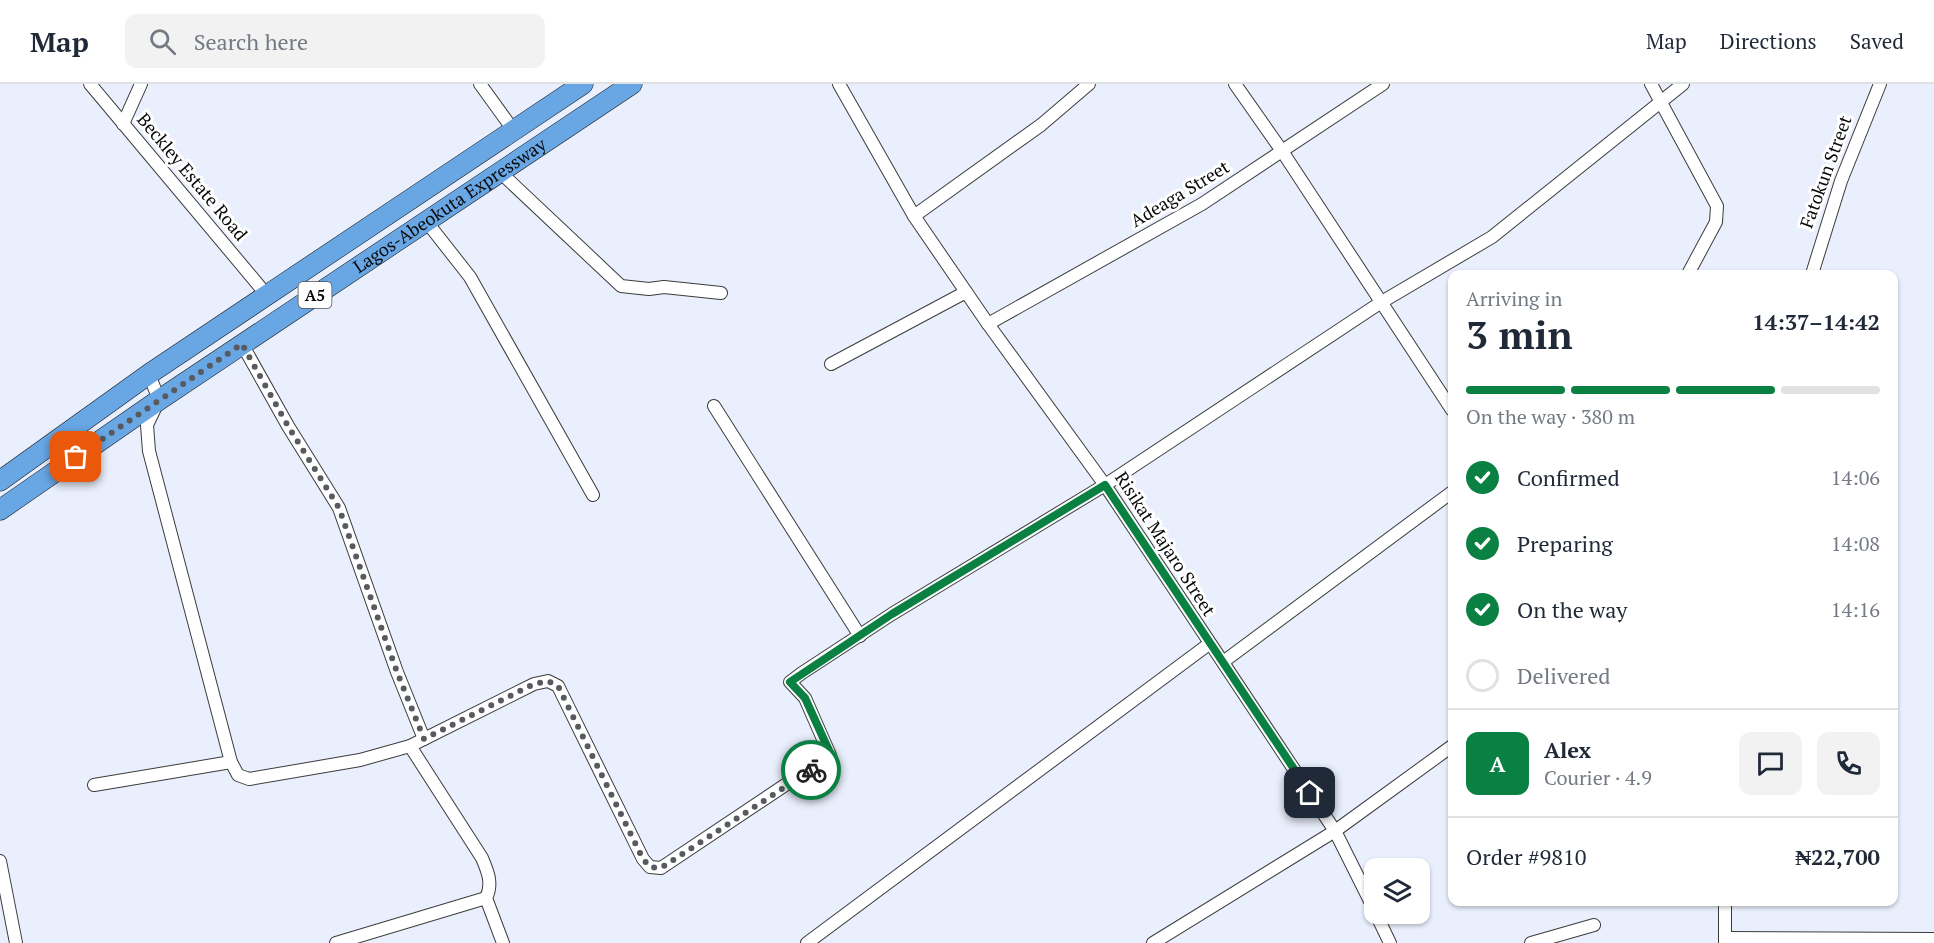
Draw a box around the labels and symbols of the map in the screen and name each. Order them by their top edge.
street label: Beckley Estate Road [132,107,253,245]
street label: Fatokun Street [1794,112,1857,231]
street label: Lagos-Abeokuta Expressway [348,131,551,278]
street label: Adeaga Street [1126,154,1234,232]
road number: A5 [298,282,332,308]
pin [50,431,101,482]
street label: Risikat Majaro Street [1110,467,1222,621]
courier [781,740,841,800]
pin [1284,767,1335,818]

